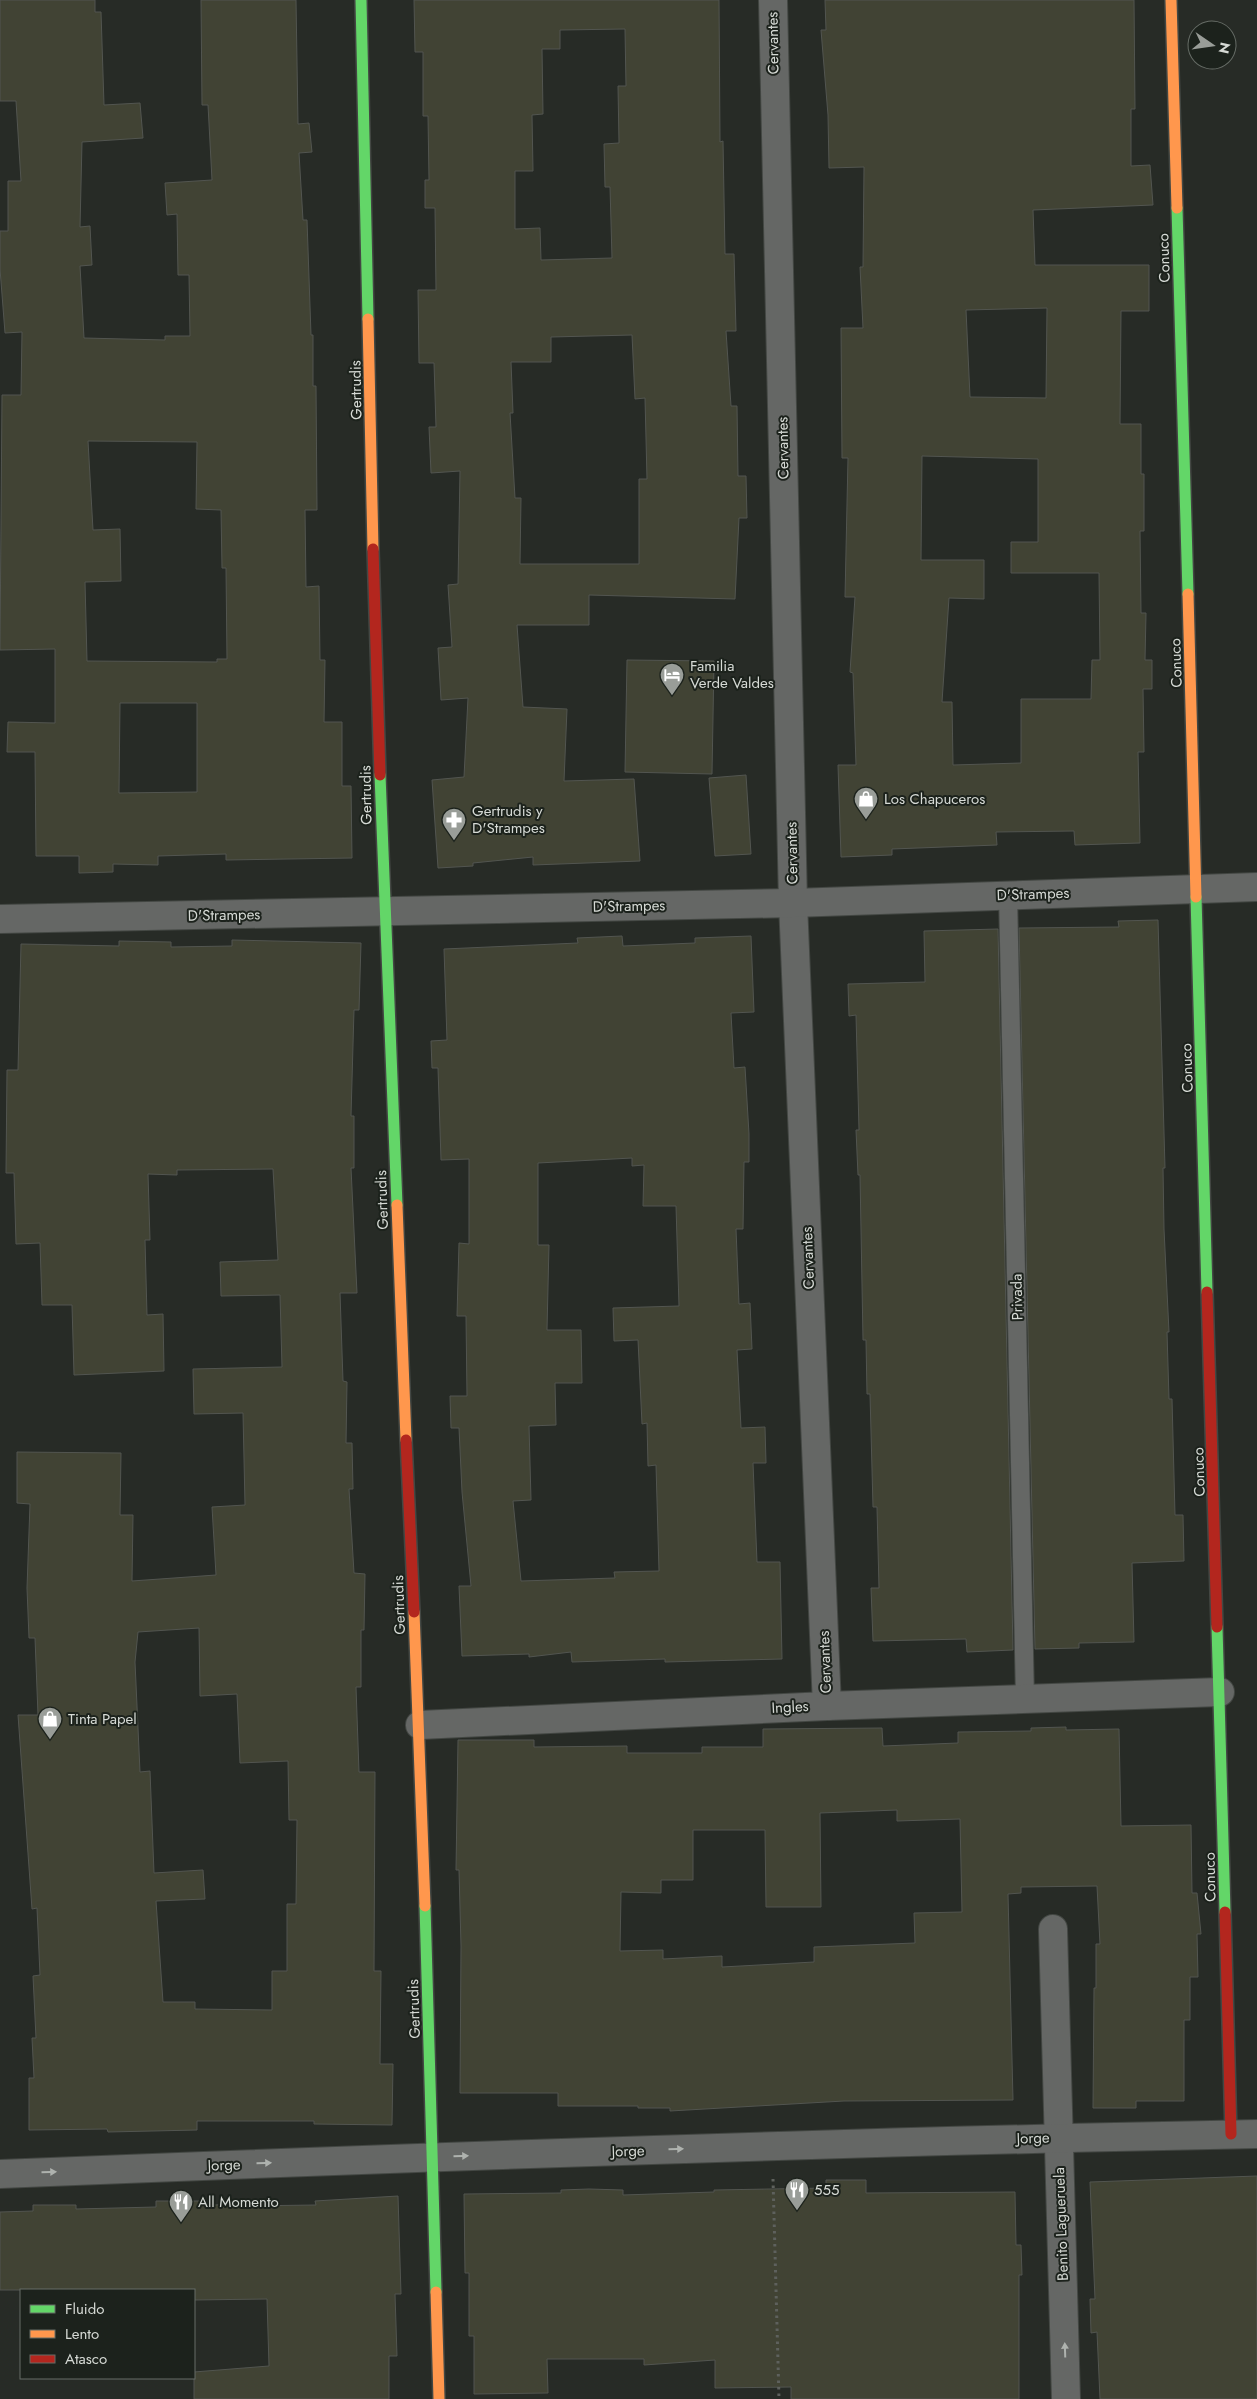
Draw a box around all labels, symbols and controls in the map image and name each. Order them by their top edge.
street label: Cervantes [761,11,785,75]
north arrow [1187,20,1237,70]
text: N [1214,40,1236,56]
street label: Conuco [1152,233,1176,283]
street label: Gertrudis [344,360,368,420]
street label: Cervantes [771,416,795,480]
street label: Conuco [1164,638,1188,688]
place label: Familia Verde Valdes [690,655,774,694]
hotel icon: Familia Verde Valdes [659,662,685,696]
street label: Gertrudis [354,765,378,825]
shop icon: Los Chapuceros [853,786,879,820]
place label: Los Chapuceros [884,788,985,810]
place label: Gertrudis y D'Strampes [472,800,545,839]
pharmacy icon: Gertrudis y D'Strampes [441,807,467,841]
street label: Cervantes [780,821,804,885]
street label: D'Strampes [996,882,1070,906]
street label: D'Strampes [592,894,666,918]
street label: D'Strampes [187,903,261,927]
street label: Conuco [1175,1043,1199,1093]
street label: Gertrudis [370,1170,394,1230]
street label: Cervantes [796,1226,820,1290]
street label: Privada [1006,1274,1028,1320]
street label: Conuco [1187,1447,1211,1497]
street label: Gertrudis [387,1575,411,1635]
street label: Cervantes [813,1630,837,1694]
street label: Ingles [771,1695,809,1719]
shop icon: Tinta Papel [37,1706,63,1740]
place label: Tinta Papel [68,1708,137,1730]
street label: Conuco [1199,1852,1221,1902]
street label: Gertrudis [402,1979,426,2039]
street label: Jorge [1014,2126,1050,2150]
street label: Jorge [609,2139,645,2163]
one-way arrow [668,2145,684,2153]
one-way arrow [453,2152,469,2160]
street label: Jorge [205,2153,241,2177]
one-way arrow [256,2159,272,2167]
one-way arrow [41,2167,57,2175]
street label: Benito Lagueruela [1048,2167,1074,2281]
restaurant icon: 555 [784,2177,810,2211]
place label: 555 [814,2179,839,2201]
restaurant icon: All Momento [168,2189,194,2223]
place label: All Momento [198,2191,279,2213]
legend [20,2289,195,2379]
text: Fluido [65,2298,104,2320]
text: Lento [65,2323,99,2345]
one-way arrow [1061,2342,1069,2358]
text: Atasco [65,2348,107,2370]

